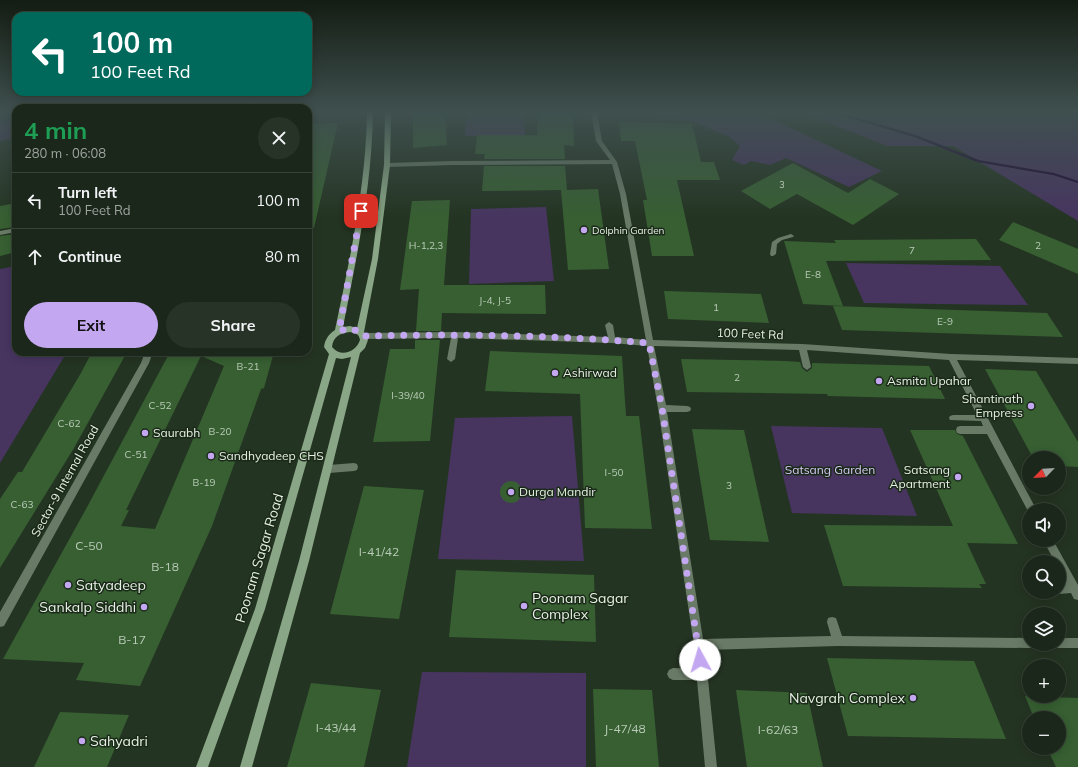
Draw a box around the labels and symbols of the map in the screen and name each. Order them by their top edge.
house number: 3 [779,179,785,190]
pin [344,194,378,228]
place label: Dolphin Garden [592,224,665,237]
marker: Dolphin Garden [579,225,589,235]
house number: H-1,2,3 [409,239,443,252]
house number: 2 [1035,239,1041,252]
house number: 7 [909,244,915,257]
house number: E-8 [805,268,821,281]
house number: J-4, J-5 [479,294,511,307]
house number: 1 [713,301,719,314]
house number: E-9 [937,315,953,328]
street label: 100 Feet Rd [716,325,784,342]
house number: B-21 [236,360,260,373]
place label: Ashirwad [563,365,617,380]
marker: Ashirwad [550,368,560,378]
house number: 2 [734,371,740,384]
place label: Asmita Upahar [887,373,972,388]
marker: Asmita Upahar [874,376,884,386]
house number: I-39/40 [391,389,425,402]
place label: Shantinath Empress [962,391,1023,420]
house number: C-52 [149,399,171,412]
marker: Shantinath Empress [1026,401,1036,411]
house number: C-62 [58,417,80,430]
street label: Sector-9 Internal Road [28,422,101,539]
place label: Saurabh [153,425,200,440]
house number: B-20 [208,425,232,438]
marker: Saurabh [140,428,150,438]
house number: C-51 [125,448,147,461]
place label: Sandhyadeep CHS [219,448,324,463]
marker: Sandhyadeep CHS [206,451,216,461]
north arrow [1022,451,1066,495]
park label: Satsang Garden [785,462,875,477]
place label: Satsang Apartment [890,462,950,491]
house number: I-50 [605,466,623,479]
marker: Satsang Apartment [953,472,963,482]
house number: B-19 [192,476,216,489]
house number: 3 [726,479,732,492]
place label: Durga Mandir [519,484,596,499]
marker: Durga Mandir [506,487,516,497]
street label: Poonam Sagar Road [231,491,287,625]
house number: C-63 [11,498,33,511]
house number: C-50 [75,538,103,553]
house number: I-41/42 [359,544,399,559]
house number: B-18 [151,559,179,574]
place label: Satyadeep [76,576,146,594]
marker: Satyadeep [63,580,73,590]
place label: Poonam Sagar Complex [532,589,629,623]
place label: Sankalp Siddhi [39,598,136,616]
marker: Poonam Sagar Complex [519,601,529,611]
marker: Sankalp Siddhi [139,602,149,612]
house number: B-17 [118,632,146,647]
position arrow [679,639,721,681]
place label: Navgrah Complex [789,689,906,707]
marker: Navgrah Complex [908,693,918,703]
house number: I-43/44 [316,720,356,735]
house number: J-47/48 [604,721,646,736]
house number: I-62/63 [758,722,798,737]
place label: Sahyadri [90,732,148,750]
marker: Sahyadri [77,736,87,746]

